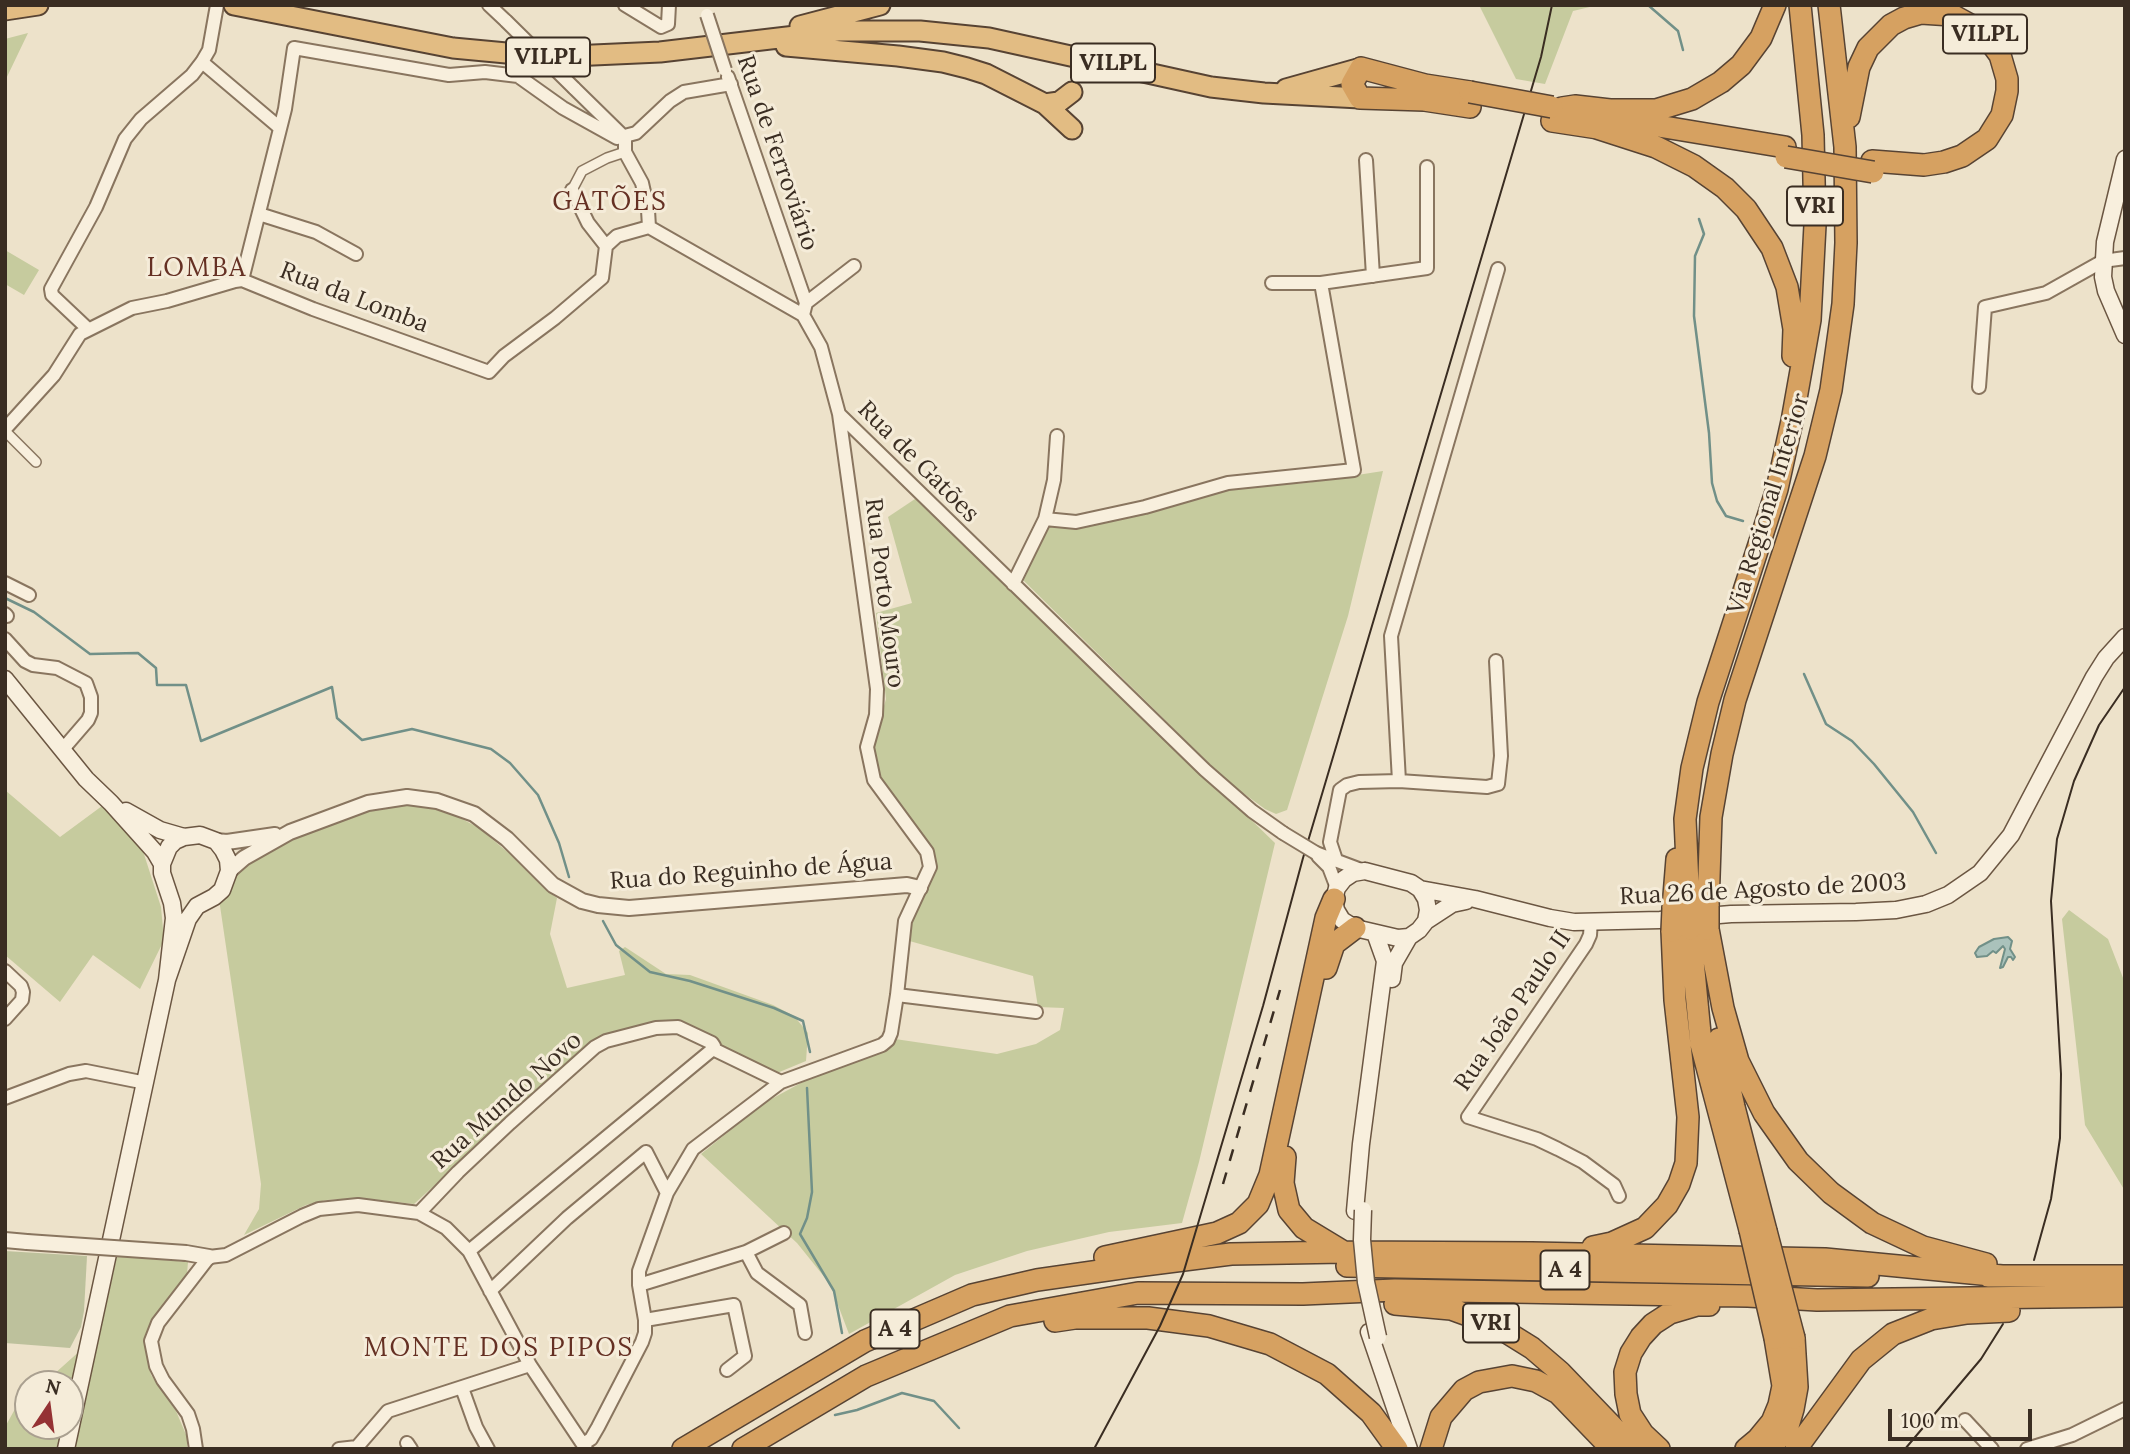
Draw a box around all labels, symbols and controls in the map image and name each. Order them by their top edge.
road number: VILPL [1943,14,2027,54]
road number: VILPL [506,38,590,76]
road number: VILPL [1071,44,1155,82]
street label: Rua de Ferroviário [730,52,824,254]
road number: VRI [1787,186,1843,226]
district label: GATÕES [553,187,667,219]
district label: LOMBA [147,253,247,285]
street label: Rua da Lomba [276,256,432,340]
street label: Via Regional Interior [1722,390,1816,618]
street label: Rua de Gatões [851,395,985,529]
street label: Rua Porto Mouro [858,496,910,690]
street label: Rua do Reguinho de Água [609,848,893,896]
street label: Rua 26 de Agosto de 2003 [1619,868,1907,912]
street label: Rua João Paulo II [1449,925,1577,1097]
street label: Rua Mundo Novo [426,1026,588,1176]
road number: A 4 [1540,1250,1590,1289]
road number: VRI [1463,1304,1519,1342]
road number: A 4 [870,1310,920,1348]
district label: MONTE DOS PIPOS [366,1333,632,1365]
north arrow [14,1370,84,1440]
text: N [43,1373,63,1400]
scale bar [1892,1394,2036,1438]
text: 100 m [1901,1407,1959,1434]

